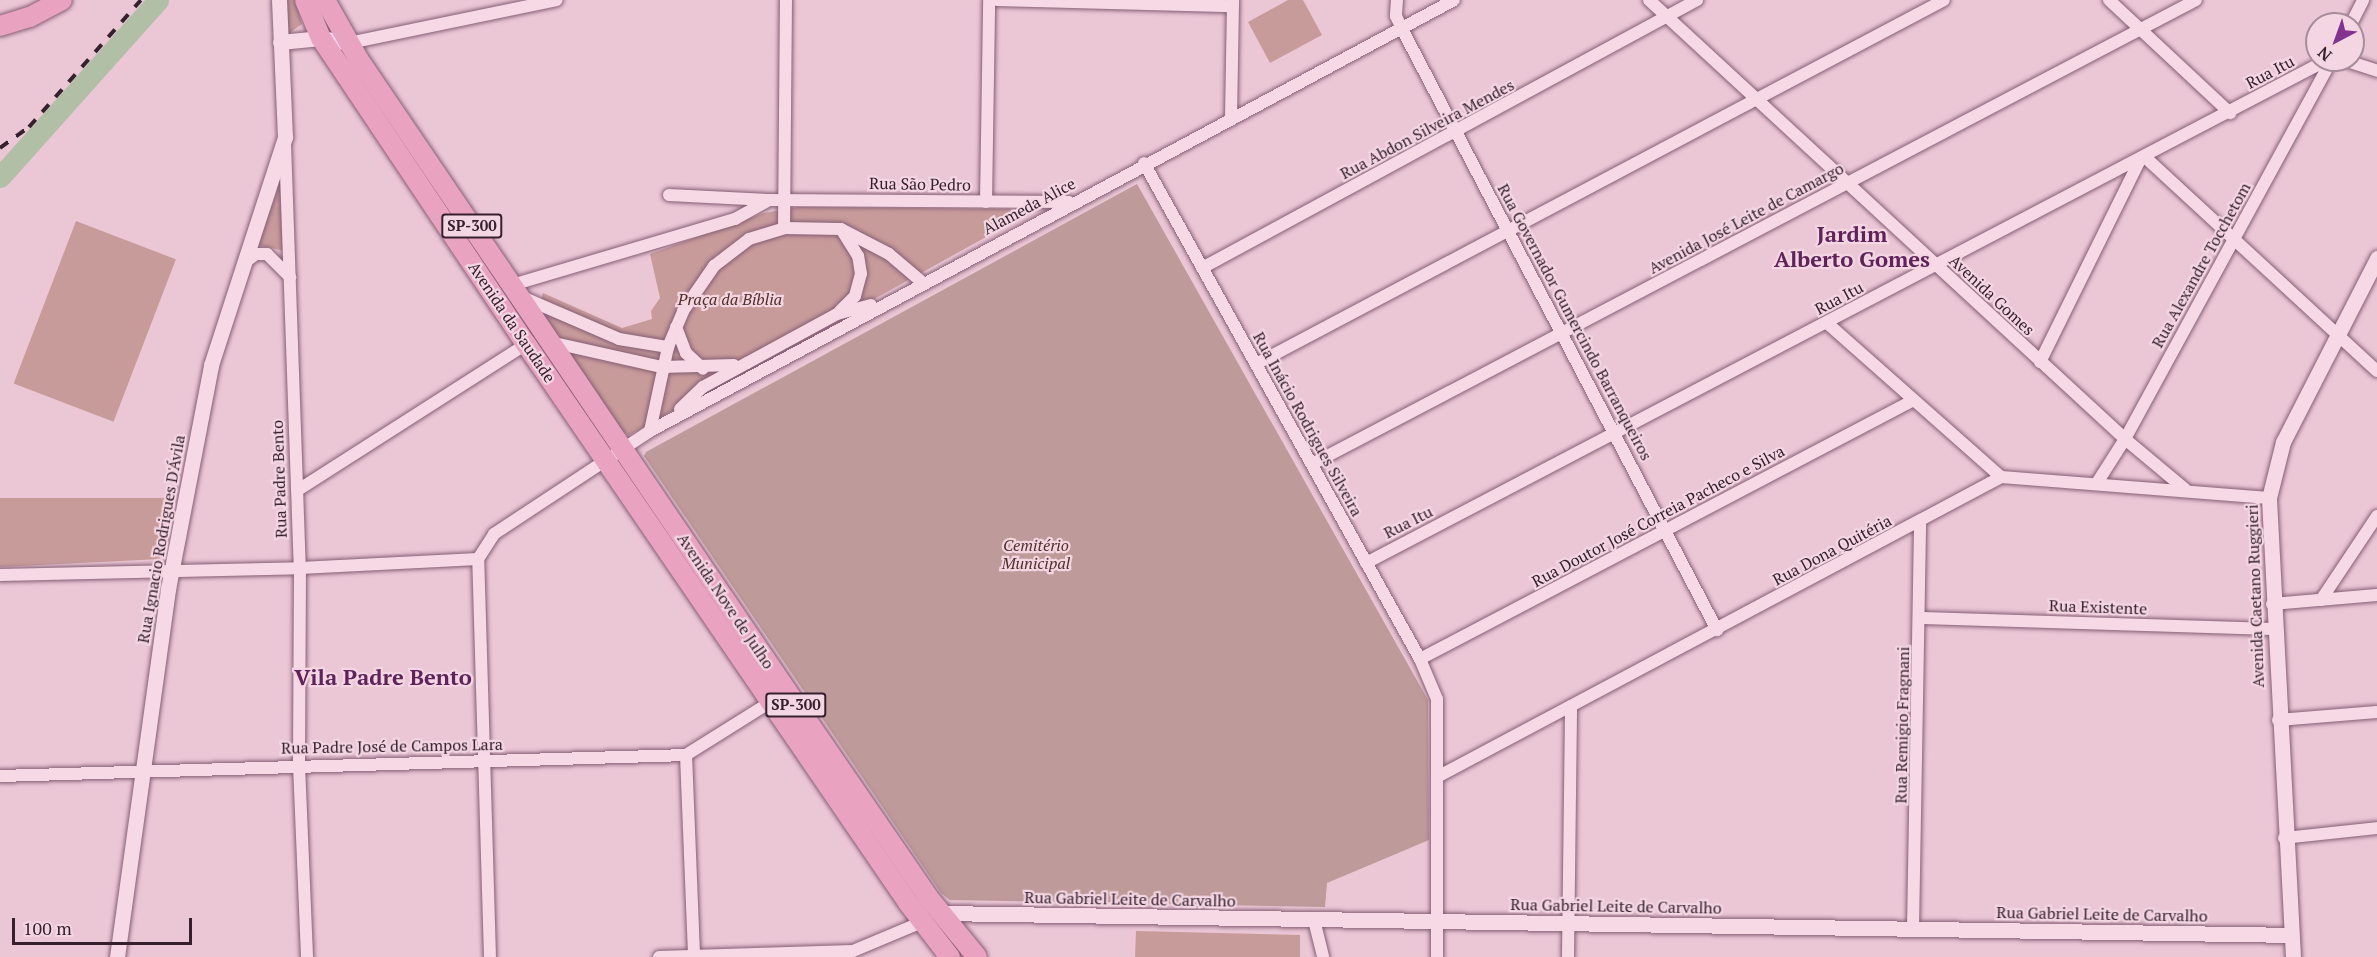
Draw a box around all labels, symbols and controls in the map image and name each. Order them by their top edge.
north arrow [2305,12,2365,72]
text: N [2313,42,2336,66]
street label: Rua Itu [2242,51,2298,93]
street label: Rua Abdon Silveira Mendes [1337,75,1517,183]
street label: Avenida José Leite de Camargo [1645,158,1847,278]
street label: Rua São Pedro [869,174,971,194]
street label: Alameda Alice [979,174,1079,238]
street label: Rua Alexandre Tocchetom [2147,179,2255,351]
street label: Rua Governador Gumercindo Barranqueiros [1494,180,1656,464]
road number: SP-300 [440,214,504,238]
district label: Jardim Alberto Gomes [1774,220,1930,272]
street label: Avenida Gomes [1945,251,2039,339]
street label: Avenida da Saudade [465,258,559,386]
street label: Rua Itu [1811,277,1867,319]
park label: Praça da Bíblia [678,289,782,309]
street label: Rua Inácio Rodrigues Silveira [1249,329,1367,519]
street label: Rua Padre Bento [267,420,291,538]
street label: Rua Ignacio Rodrigues D'Ávila [133,433,189,645]
street label: Rua Doutor José Correia Pacheco e Silva [1528,441,1788,591]
street label: Rua Itu [1380,502,1436,542]
street label: Avenida Caetano Ruggieri [2242,504,2268,688]
street label: Rua Dona Quitéria [1769,511,1895,589]
street label: Avenida Nove de Julho [673,530,779,672]
park label: Cemitério Municipal [1002,535,1070,573]
street label: Rua Existente [2049,596,2147,618]
street label: Rua Remigio Fragnani [1891,646,1913,804]
district label: Vila Padre Bento [294,664,472,690]
road number: SP-300 [764,693,828,717]
street label: Rua Padre José de Campos Lara [281,734,503,758]
street label: Rua Gabriel Leite de Carvalho [1024,888,1236,910]
street label: Rua Gabriel Leite de Carvalho [1510,895,1722,917]
street label: Rua Gabriel Leite de Carvalho [1996,903,2208,925]
scale bar [15,906,195,944]
text: 100 m [23,916,72,940]

